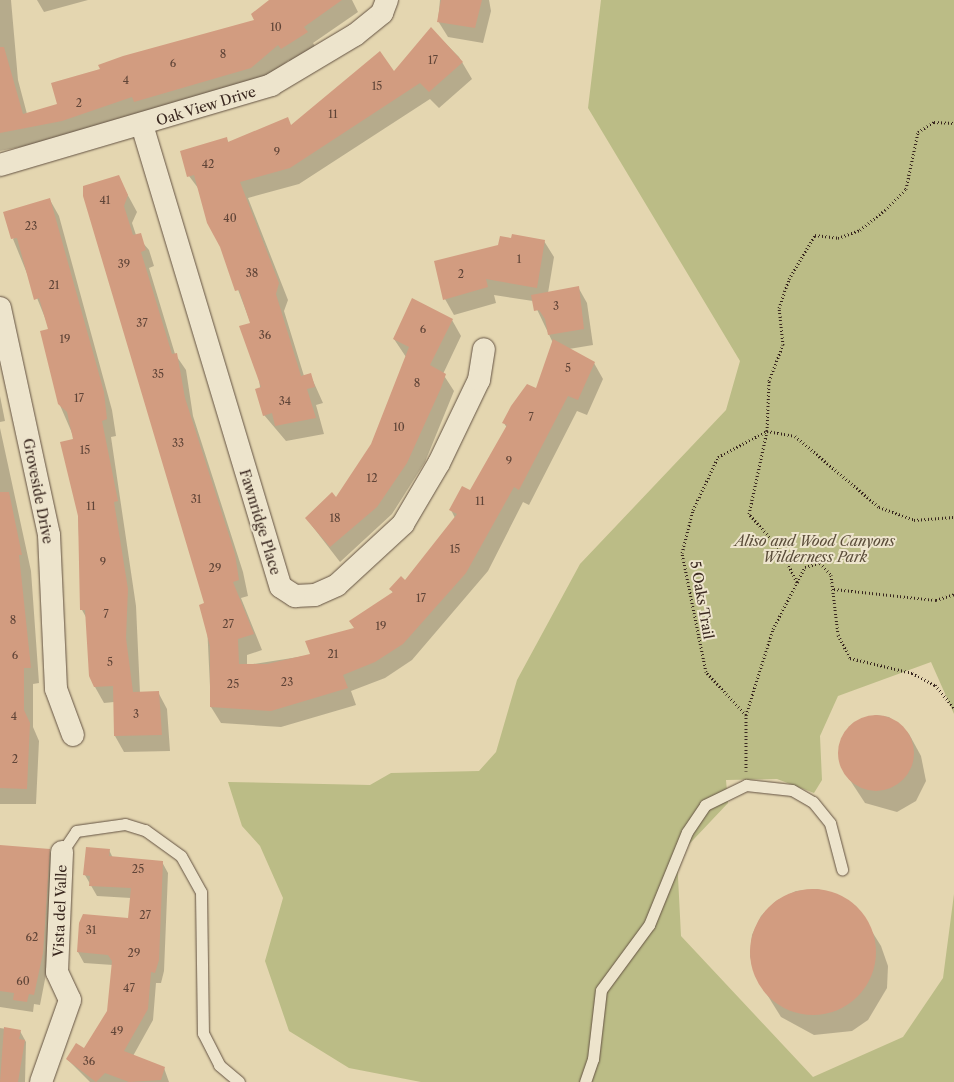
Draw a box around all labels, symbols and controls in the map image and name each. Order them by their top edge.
house number: 10 [270,20,282,34]
house number: 8 [220,47,226,61]
house number: 17 [428,53,438,67]
house number: 6 [170,56,176,70]
house number: 4 [123,73,129,87]
house number: 15 [372,79,382,93]
street label: Oak View Drive [154,83,258,129]
house number: 2 [76,96,82,110]
house number: 11 [328,107,338,121]
house number: 9 [274,145,280,159]
house number: 42 [202,157,214,171]
house number: 41 [100,193,110,207]
house number: 40 [223,211,237,225]
house number: 23 [25,219,37,233]
house number: 1 [517,252,521,266]
house number: 39 [118,257,130,271]
house number: 38 [246,266,258,280]
house number: 2 [458,267,464,281]
house number: 21 [49,278,59,292]
house number: 3 [553,299,559,313]
house number: 37 [136,316,148,330]
house number: 6 [420,322,426,336]
house number: 36 [259,328,271,342]
house number: 19 [59,332,71,346]
house number: 5 [565,361,571,375]
house number: 35 [152,367,164,381]
house number: 8 [414,376,420,390]
house number: 17 [74,391,84,405]
house number: 34 [279,394,291,408]
house number: 7 [528,410,534,424]
house number: 10 [393,420,405,434]
house number: 33 [172,436,184,450]
street label: Groveside Drive [20,437,56,545]
house number: 15 [80,443,90,457]
house number: 9 [506,454,512,468]
street label: Fawnridge Place [236,467,284,577]
house number: 12 [367,471,377,485]
house number: 31 [191,492,201,506]
house number: 11 [475,494,485,508]
house number: 11 [86,499,96,513]
house number: 18 [329,511,341,525]
park label: Aliso and Wood Canyons Wilderness Park [735,533,895,566]
house number: 15 [450,542,460,556]
house number: 9 [100,555,106,569]
street label: 5 Oaks Trail [687,559,717,641]
house number: 29 [209,561,221,575]
house number: 17 [416,591,426,605]
house number: 7 [103,607,109,621]
house number: 8 [10,613,16,627]
house number: 27 [222,617,234,631]
house number: 19 [375,619,387,633]
house number: 21 [328,647,338,661]
house number: 6 [12,648,18,662]
house number: 5 [107,655,113,669]
house number: 23 [281,675,293,689]
house number: 25 [227,677,239,691]
house number: 3 [133,707,139,721]
house number: 4 [11,709,17,723]
house number: 2 [12,752,18,766]
house number: 25 [132,862,144,876]
street label: Vista del Valle [50,864,70,958]
house number: 27 [139,908,151,922]
house number: 31 [86,923,96,937]
house number: 62 [26,930,38,944]
house number: 29 [128,946,140,960]
house number: 60 [16,974,30,988]
house number: 47 [123,981,135,995]
house number: 49 [111,1024,123,1038]
house number: 36 [83,1054,95,1068]

